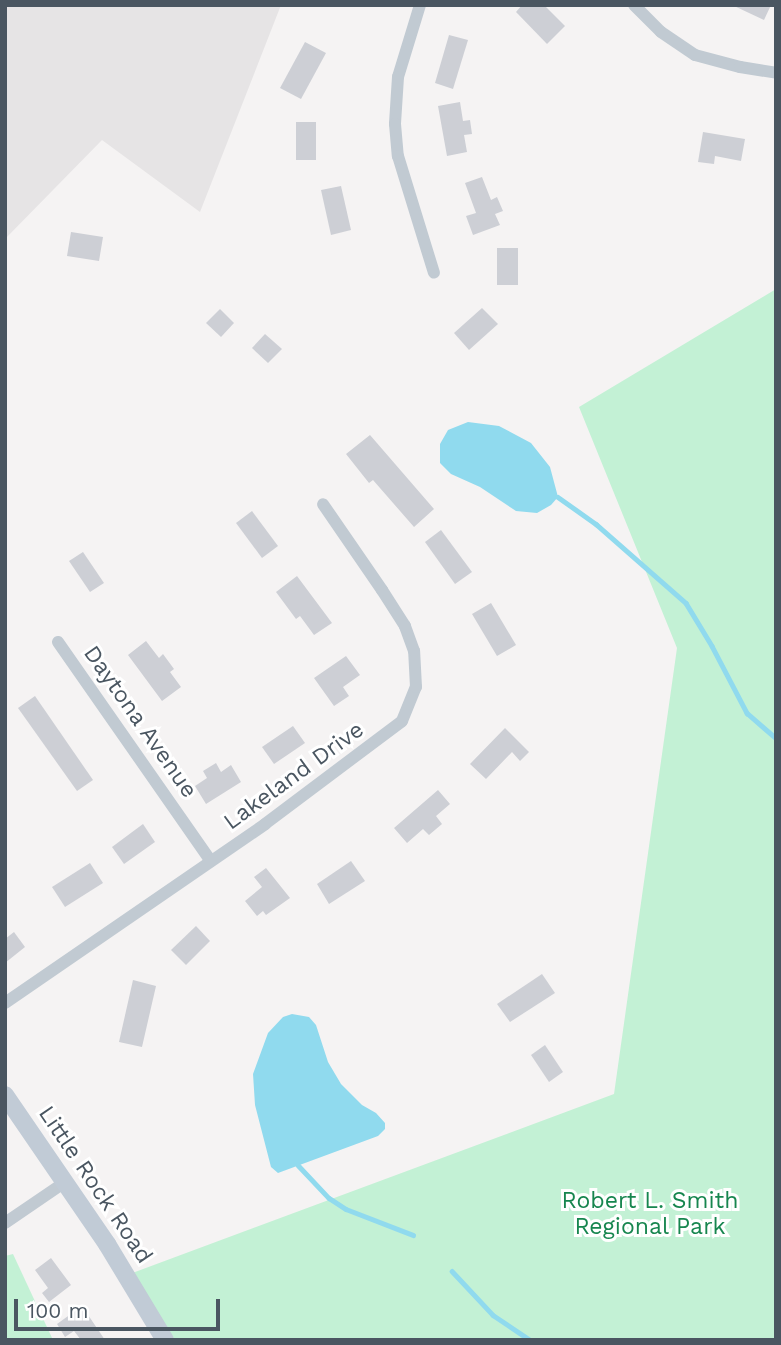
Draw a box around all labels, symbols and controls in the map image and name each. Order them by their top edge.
street label: Daytona Avenue [77,640,203,804]
street label: Lakeland Drive [219,716,369,836]
street label: Little Rock Road [32,1101,158,1269]
park label: Robert L. Smith Regional Park [562,1187,738,1241]
scale bar [18,1286,224,1330]
text: 100 m [27,1298,89,1323]

